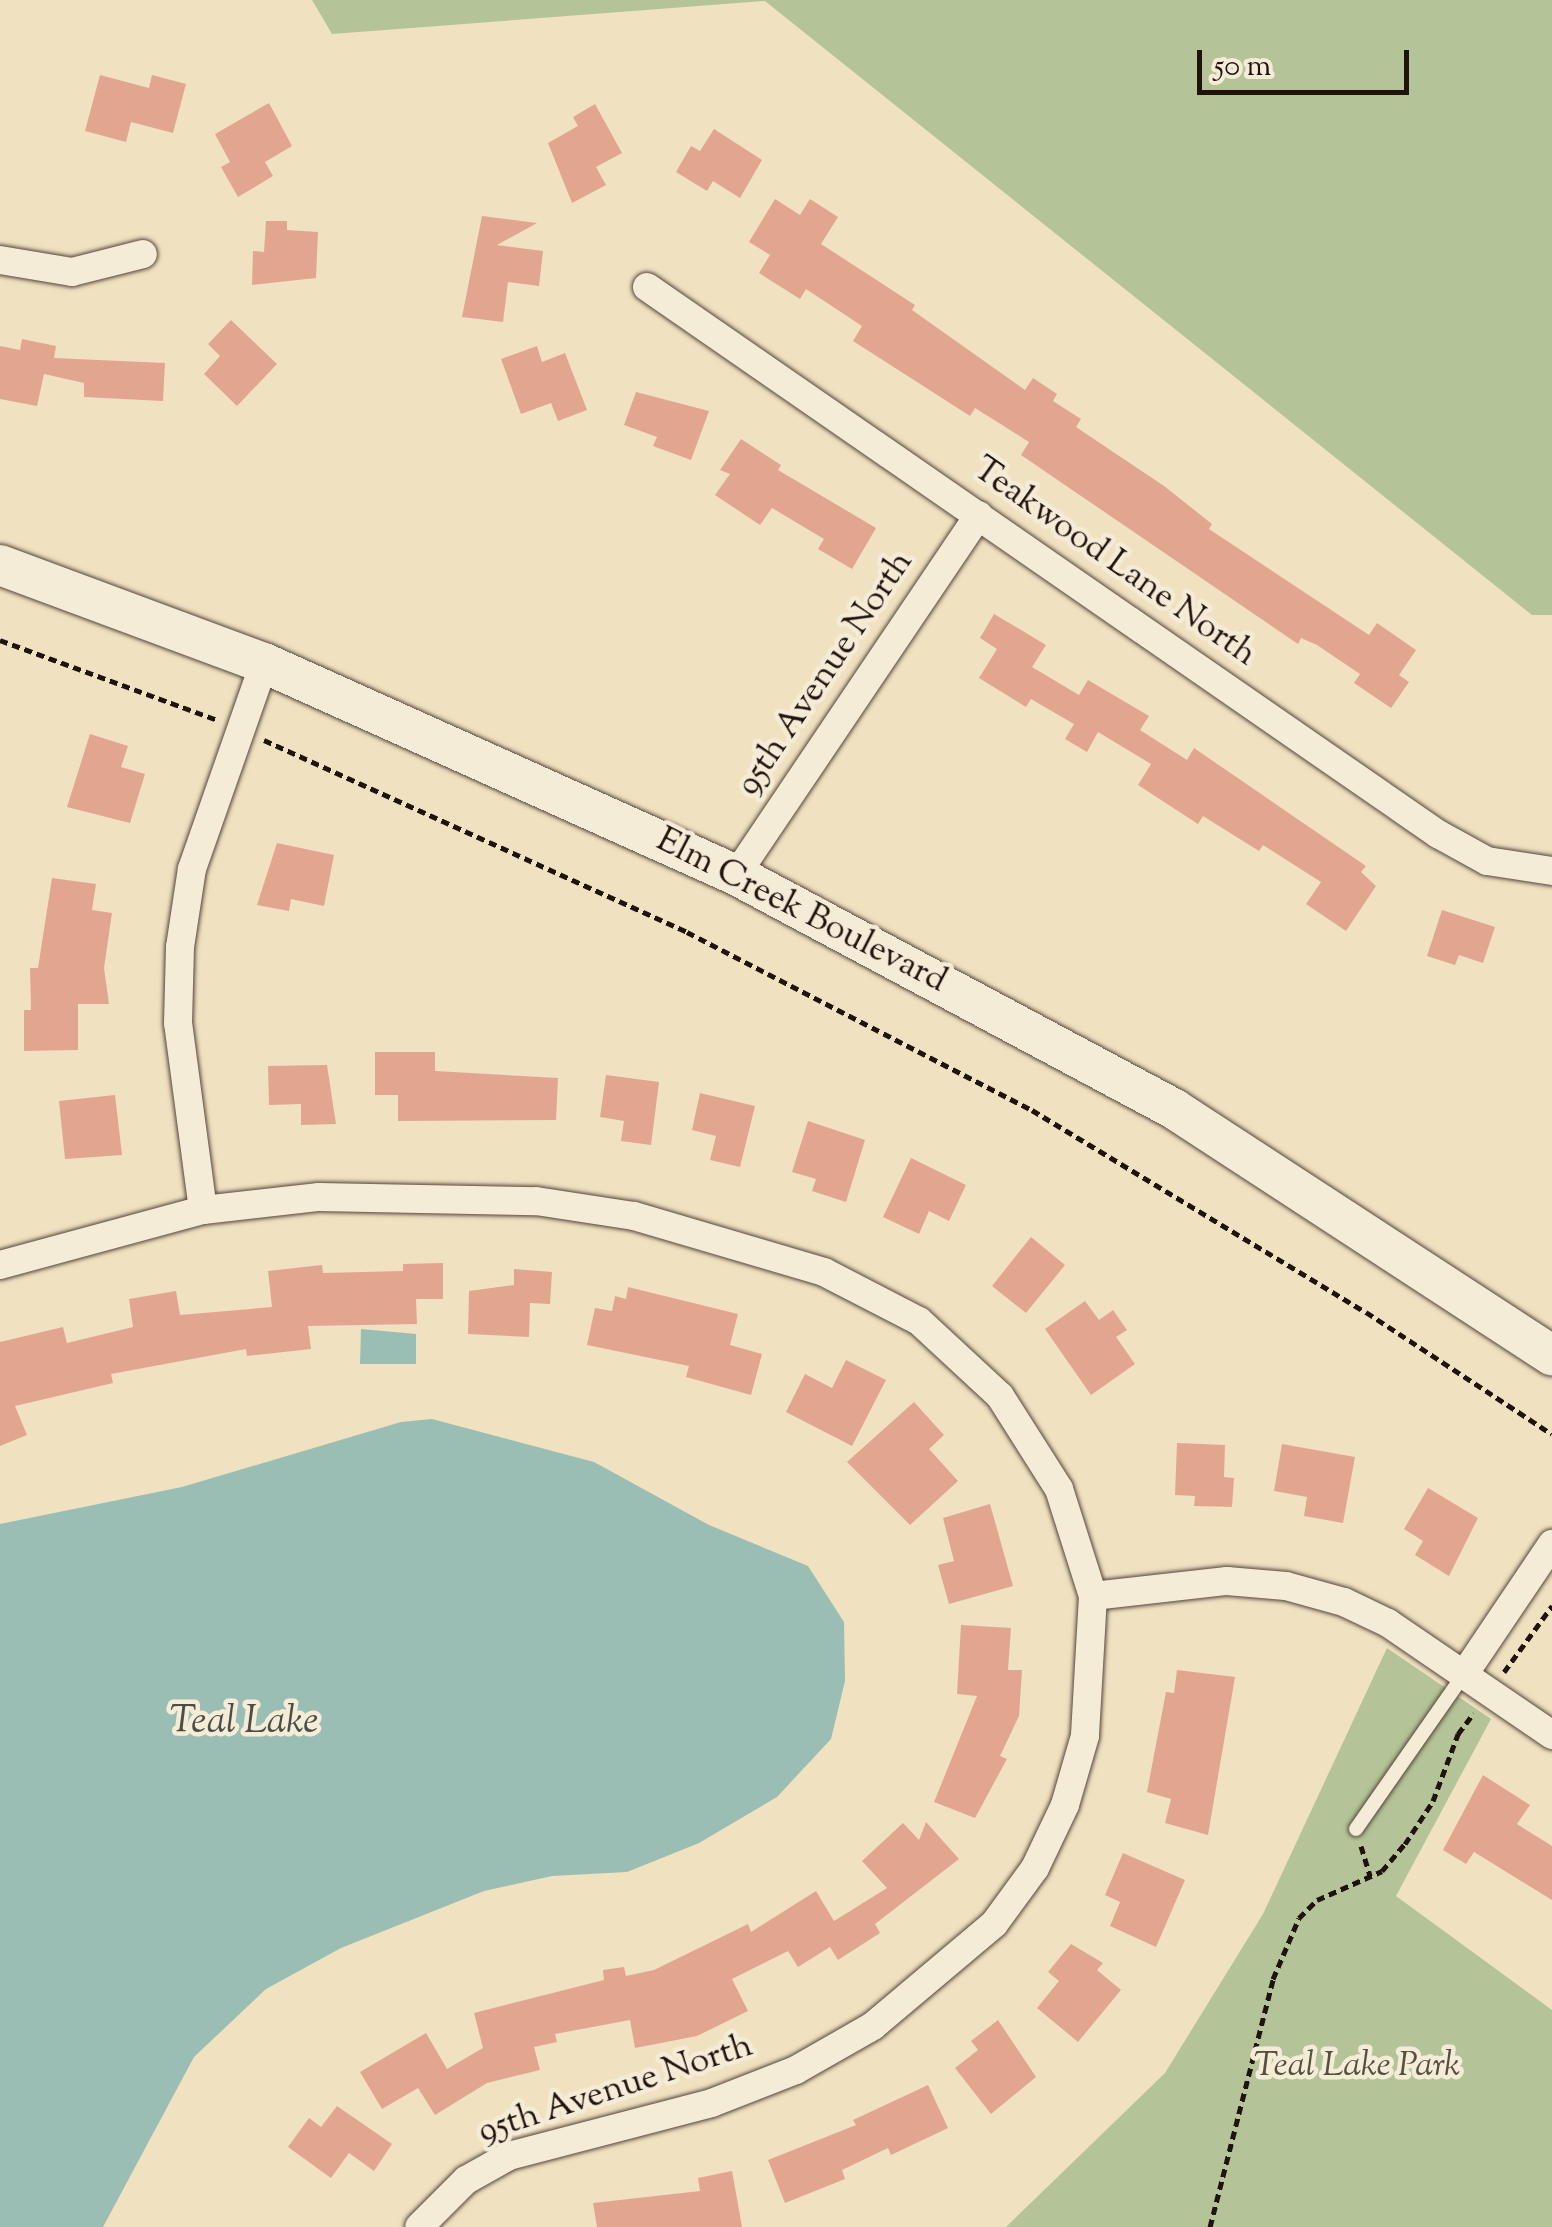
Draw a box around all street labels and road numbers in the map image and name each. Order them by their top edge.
street label: Teakwood Lane North [964,449,1264,677]
street label: 95th Avenue North [729,544,923,804]
street label: Elm Creek Boulevard [649,821,953,1003]
street label: 95th Avenue North [474,2026,758,2154]

